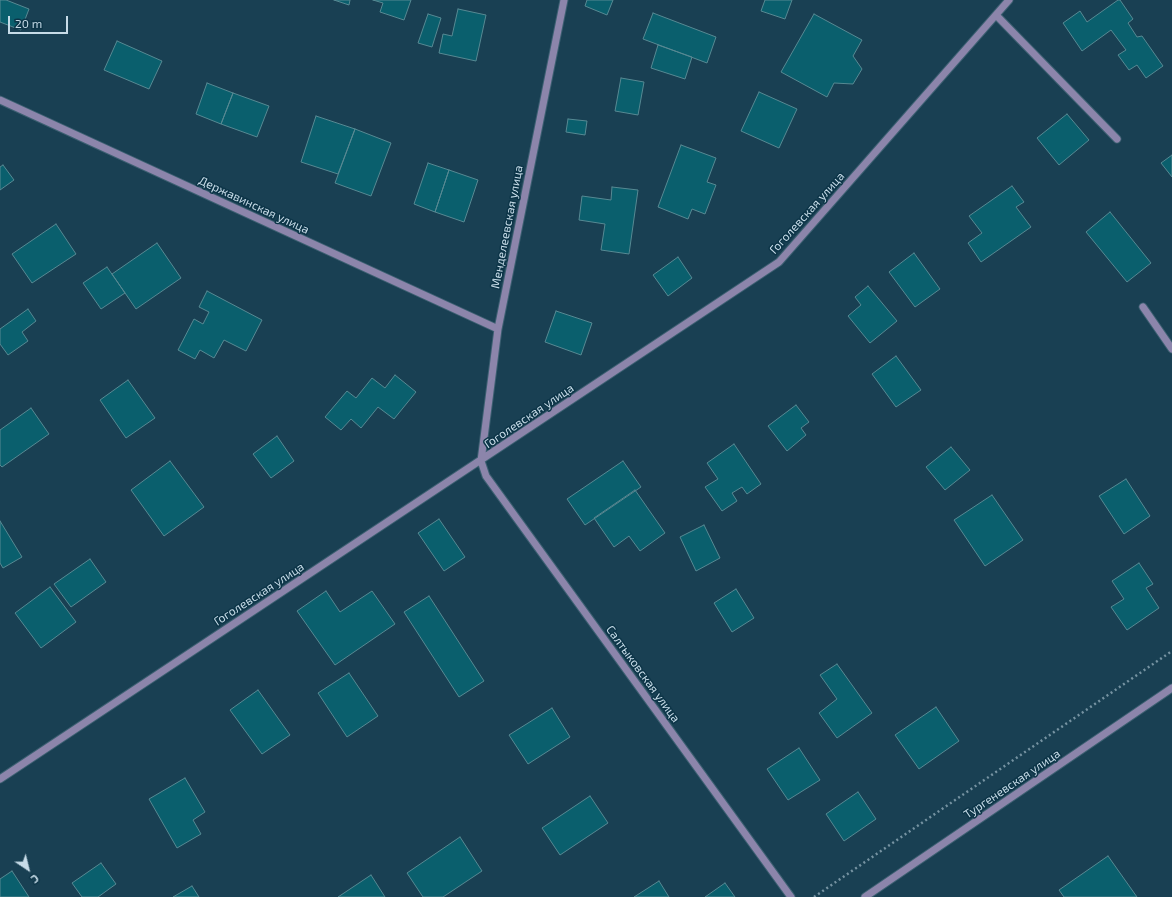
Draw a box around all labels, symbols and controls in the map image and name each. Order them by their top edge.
scale bar [10,8,70,34]
text: 20 m [15,16,42,30]
street label: Менделеевская улица [488,164,526,290]
street label: Гоголевская улица [767,169,847,257]
street label: Державинская улица [196,173,312,237]
street label: Гоголевская улица [481,381,577,451]
street label: Гоголевская улица [211,559,307,629]
street label: Салтыковская улица [603,623,683,725]
street label: Тургеневская улица [961,746,1063,822]
north arrow [8,849,48,889]
text: С [29,872,42,886]

